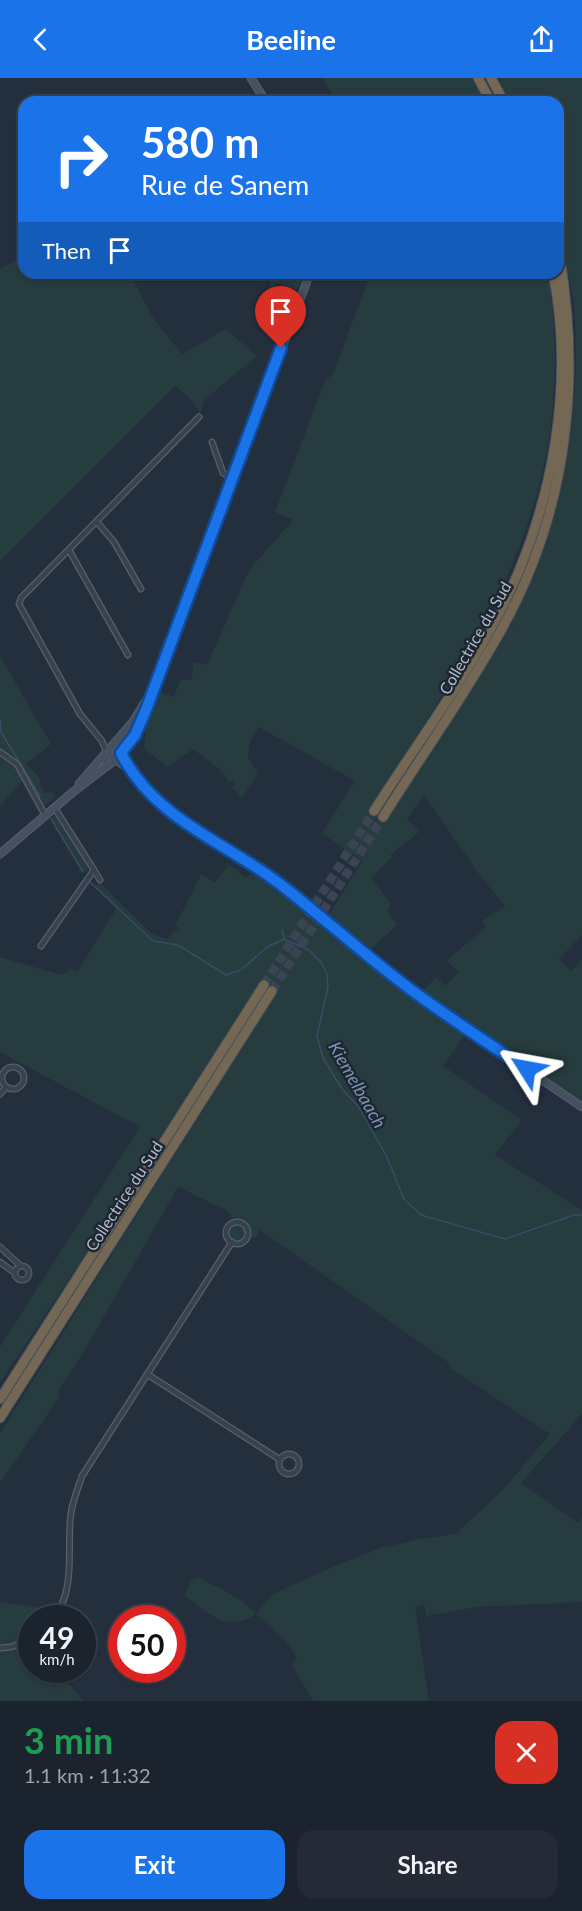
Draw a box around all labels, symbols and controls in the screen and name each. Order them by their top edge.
icon: back [24,23,57,56]
text: Beeline [246,23,336,56]
icon: share [525,23,558,56]
text: 580 m [141,117,259,167]
icon: right [42,120,120,198]
text: Rue de Sanem [141,168,309,201]
icon: arrive [103,234,136,267]
text: Then [42,237,91,264]
pin [255,286,306,348]
icon: arrive [264,295,297,328]
street label: Collectrice du Sud [435,578,515,698]
water label: Kiemelbaach [324,1037,391,1132]
position arrow [495,1037,559,1101]
street label: Collectrice du Sud [81,1137,166,1254]
speed limit sign: 50 [108,1605,186,1683]
text: 49 [40,1619,74,1655]
text: km/h [39,1650,75,1668]
text: 3 min [24,1718,113,1762]
button: close [495,1721,558,1784]
text: 1.1 km · 11:32 [24,1763,151,1787]
button: Exit [24,1830,285,1899]
button: Share [297,1830,558,1899]

